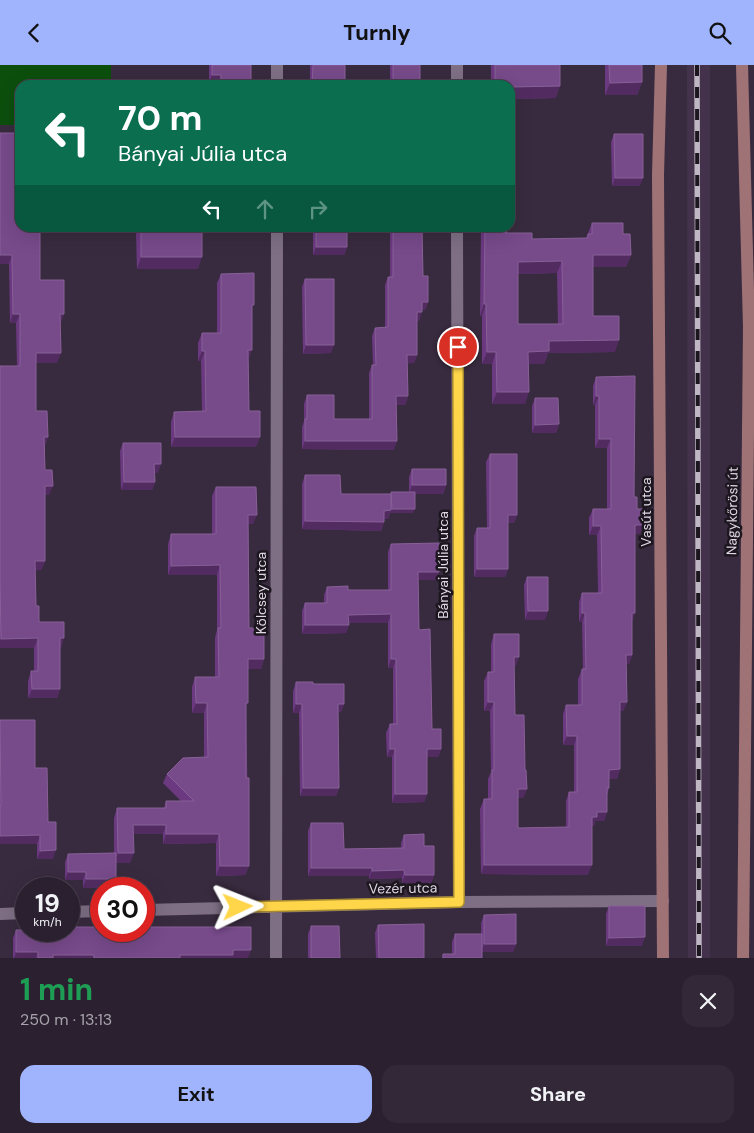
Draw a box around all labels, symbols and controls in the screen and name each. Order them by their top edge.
text: Turnly [343,18,411,47]
icon: back [20,19,48,47]
icon: search [706,19,734,47]
text: 70 m [118,95,202,141]
icon: left [35,100,100,165]
text: Bányai Júlia utca [118,139,287,168]
icon: left [198,195,226,223]
icon: ahead [251,195,279,223]
icon: right [304,195,332,223]
pin [437,326,479,368]
icon: arrive [444,333,472,361]
street label: Nagykőrösi út [722,467,742,555]
street label: Vasút utca [637,477,655,547]
street label: Bányai Júlia utca [434,511,452,619]
street label: Kölcsey utca [252,552,270,634]
speed limit sign: 30 [90,877,155,942]
street label: Vezér utca [369,878,437,898]
position arrow [211,880,263,932]
text: 19 [35,887,60,920]
text: km/h [33,914,62,930]
text: 1 min [20,970,93,1009]
button: close [682,975,734,1027]
text: 250 m · 13:13 [20,1009,112,1030]
button: Exit [20,1065,372,1123]
button: Share [382,1065,734,1123]

